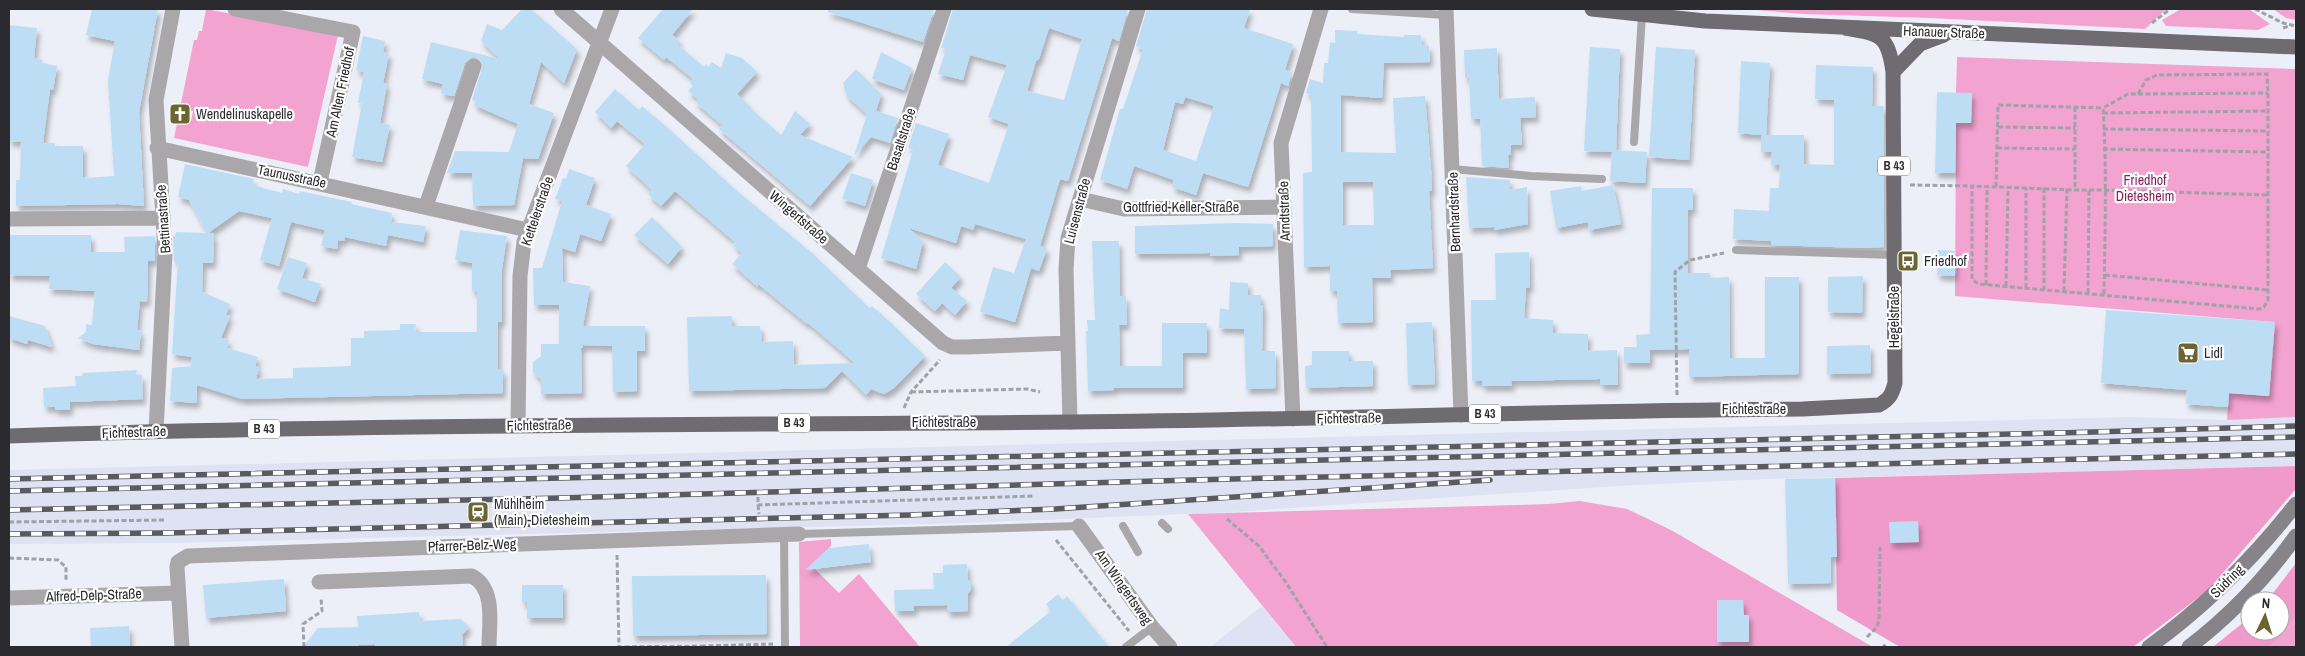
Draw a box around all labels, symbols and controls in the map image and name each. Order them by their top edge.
street label: Hanauer Straße [1903,22,1985,42]
street label: Am Alten Friedhof [321,44,359,140]
church icon: Wendelinuskapelle [168,102,192,126]
place label: Wendelinuskapelle [196,105,293,123]
street label: Basaltstraße [882,106,920,172]
road number: B 43 [1878,157,1910,176]
street label: Taunusstraße [256,160,328,192]
park label: Friedhof Dietesheim [2116,171,2174,205]
street label: Bernhardstraße [1444,172,1464,252]
street label: Kettelerstraße [517,174,557,248]
street label: Luisenstraße [1060,176,1094,246]
street label: Arndtstraße [1274,181,1294,242]
street label: Bettinastraße [152,184,174,254]
street label: Wingertstraße [766,186,832,248]
street label: Gottfried-Keller-Straße [1123,198,1239,216]
bus stop icon: Friedhof [1896,249,1920,273]
place label: Friedhof [1924,252,1968,270]
street label: Hegelstraße [1885,286,1903,348]
supermarket icon: Lidl [2176,341,2200,365]
place label: Lidl [2204,344,2223,362]
street label: Fichtestraße [1722,400,1786,418]
road number: B 43 [1469,404,1501,424]
street label: Fichtestraße [1317,408,1381,428]
road number: B 43 [778,413,810,432]
street label: Fichtestraße [912,413,976,431]
street label: Fichtestraße [507,415,571,435]
road number: B 43 [248,419,280,438]
street label: Fichtestraße [101,422,167,442]
place label: Mühlheim (Main)-Dietesheim [494,495,590,529]
station icon: Mühlheim (Main)-Dietesheim [466,500,490,524]
street label: Pfarrer-Belz-Weg [427,534,517,556]
street label: Am Wingertsweg [1091,545,1157,628]
street label: Südring [2206,560,2248,602]
street label: Alfred-Delp-Straße [45,584,142,606]
north arrow [2240,591,2290,641]
text: N [2261,594,2271,612]

